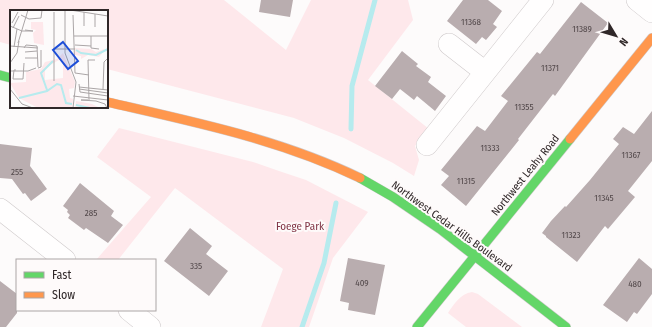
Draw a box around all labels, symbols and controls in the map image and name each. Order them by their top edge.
inset map [10,10,108,108]
north arrow [596,16,636,56]
house number: 11368 [461,17,481,27]
house number: 11389 [572,24,592,34]
text: N [616,35,631,48]
house number: 11371 [541,63,559,73]
house number: 11355 [514,102,534,112]
street label: Northwest Leahy Road [489,132,562,218]
house number: 11333 [480,143,500,153]
house number: 11367 [622,150,641,160]
house number: 255 [11,167,23,177]
house number: 11315 [457,176,475,186]
street label: Northwest Cedar Hills Boulevard [389,178,514,274]
house number: 11345 [594,193,614,203]
house number: 285 [85,208,97,218]
park label: Foege Park [276,220,325,233]
house number: 11323 [562,230,580,240]
legend [16,259,156,311]
house number: 335 [190,261,202,271]
text: Fast [52,268,71,282]
house number: 409 [355,278,369,288]
house number: 480 [628,279,642,289]
text: Slow [52,288,75,302]

